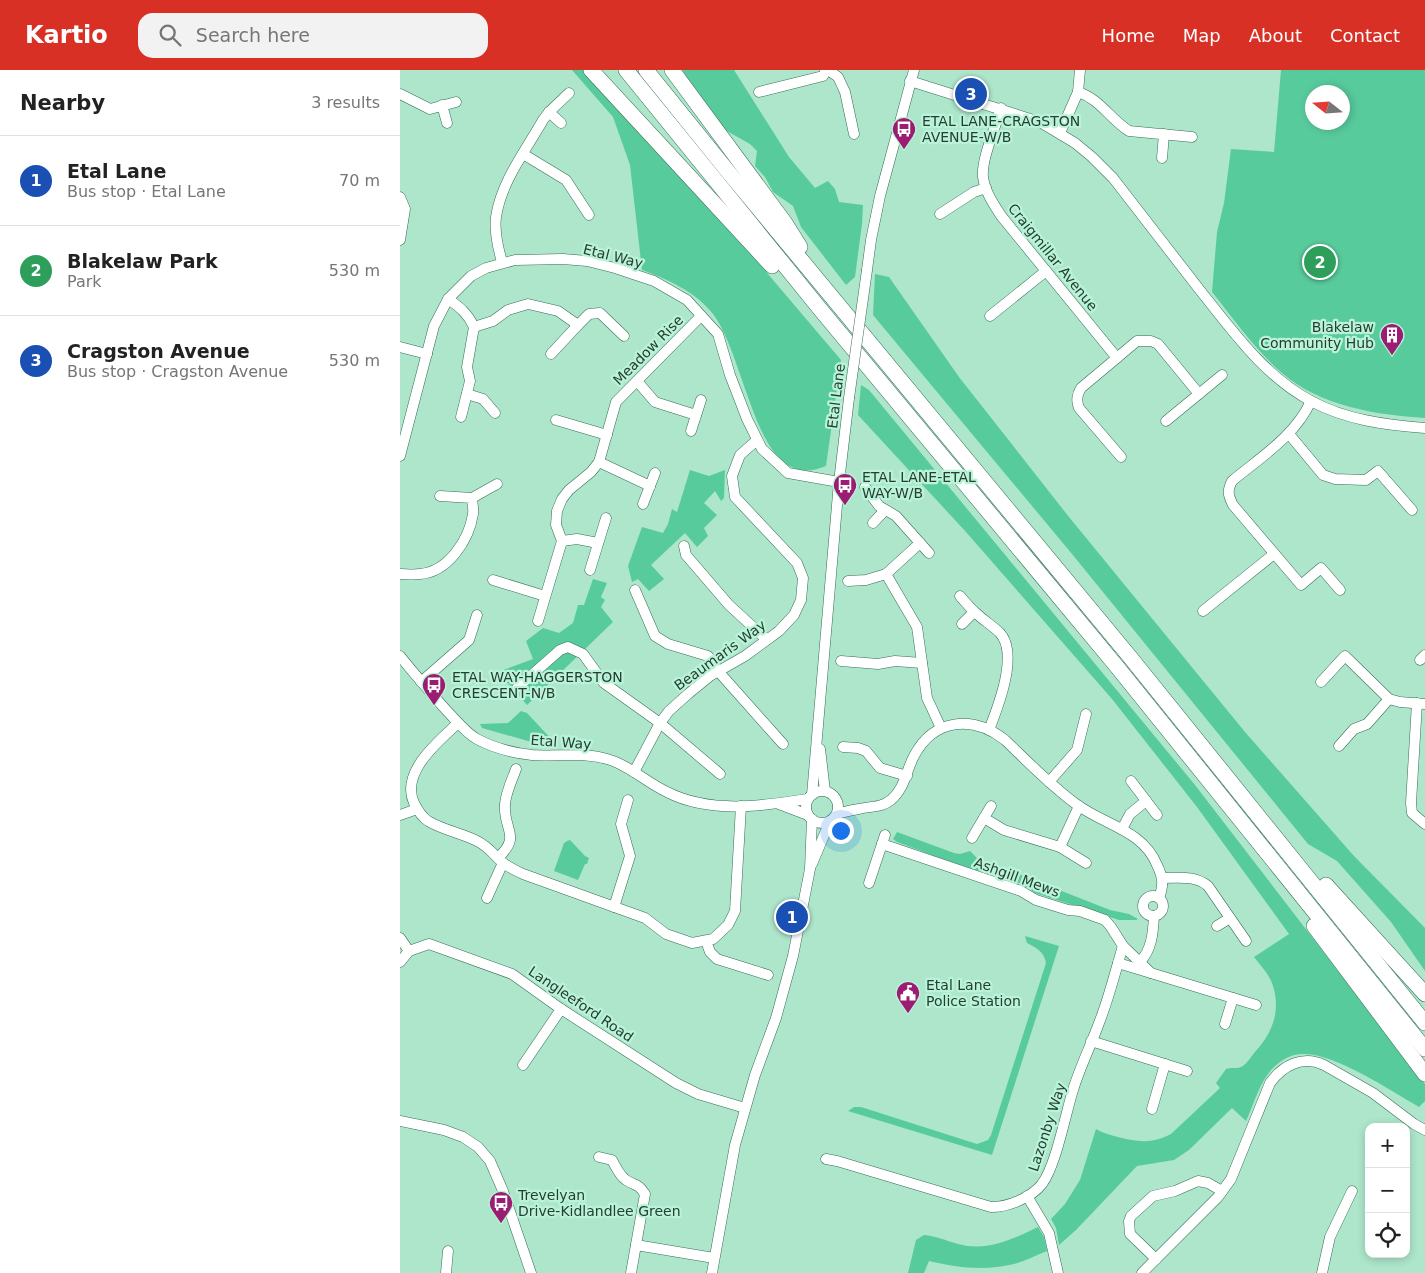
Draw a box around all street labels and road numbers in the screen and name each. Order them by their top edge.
street label: Craigmillar Avenue [1005,200,1101,314]
street label: Etal Way [581,241,645,271]
street label: Meadow Rise [610,312,686,388]
street label: Etal Lane [824,363,848,429]
street label: Beaumaris Way [671,616,769,694]
street label: Etal Way [530,732,592,752]
street label: Ashgill Mews [972,854,1062,900]
street label: Langleeford Road [526,963,636,1045]
street label: Lazonby Way [1025,1080,1069,1174]

